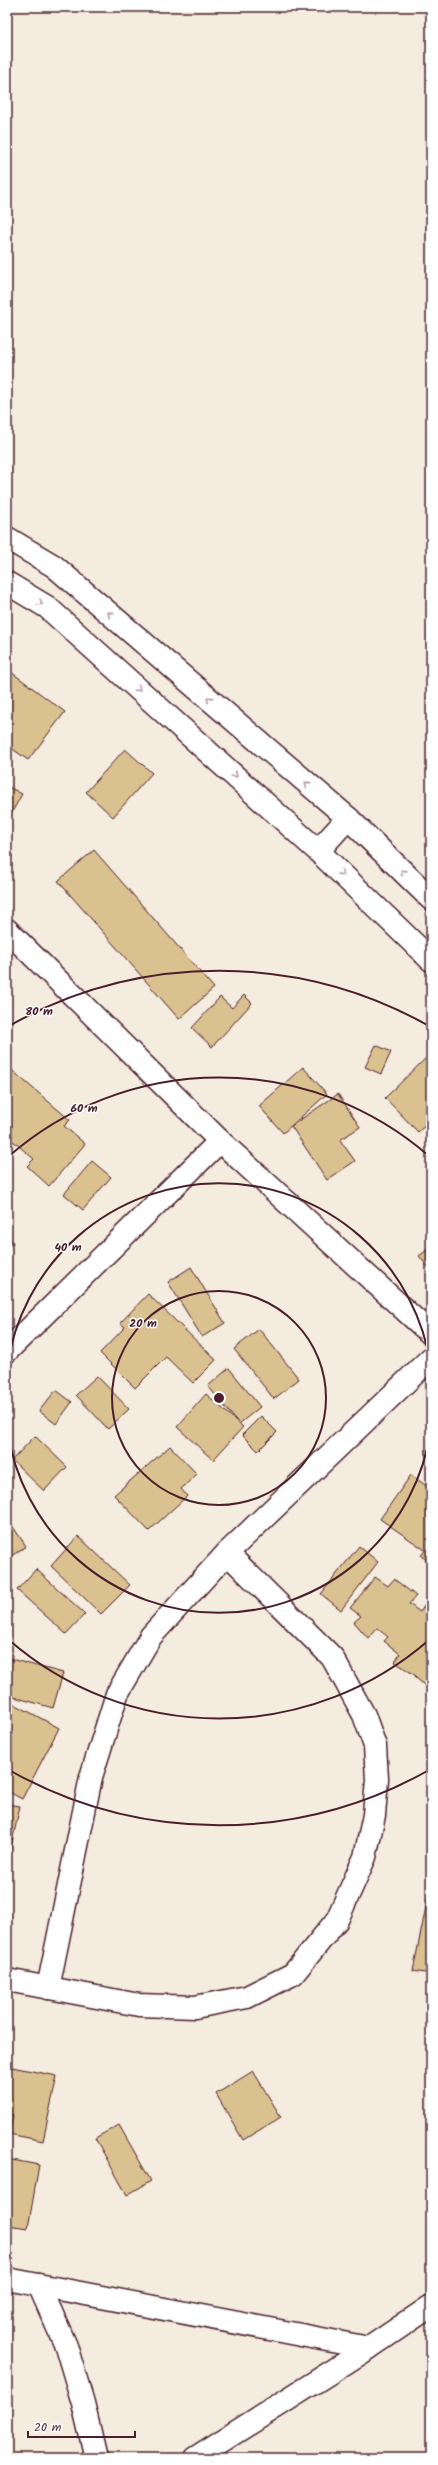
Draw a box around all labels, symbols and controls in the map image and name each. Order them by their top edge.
one-way arrow [36,598,43,605]
one-way arrow [108,612,115,619]
one-way arrow [133,684,141,691]
one-way arrow [206,696,214,703]
one-way arrow [230,771,237,778]
one-way arrow [305,781,312,788]
one-way arrow [336,868,344,875]
one-way arrow [400,869,408,877]
text: 80 m [25,1002,53,1021]
text: 60 m [70,1099,98,1118]
text: 40 m [54,1238,82,1257]
text: 20 m [129,1314,157,1333]
centre of rings [212,1391,226,1405]
scale bar [28,2413,135,2439]
text: 20 m [34,2418,62,2437]

